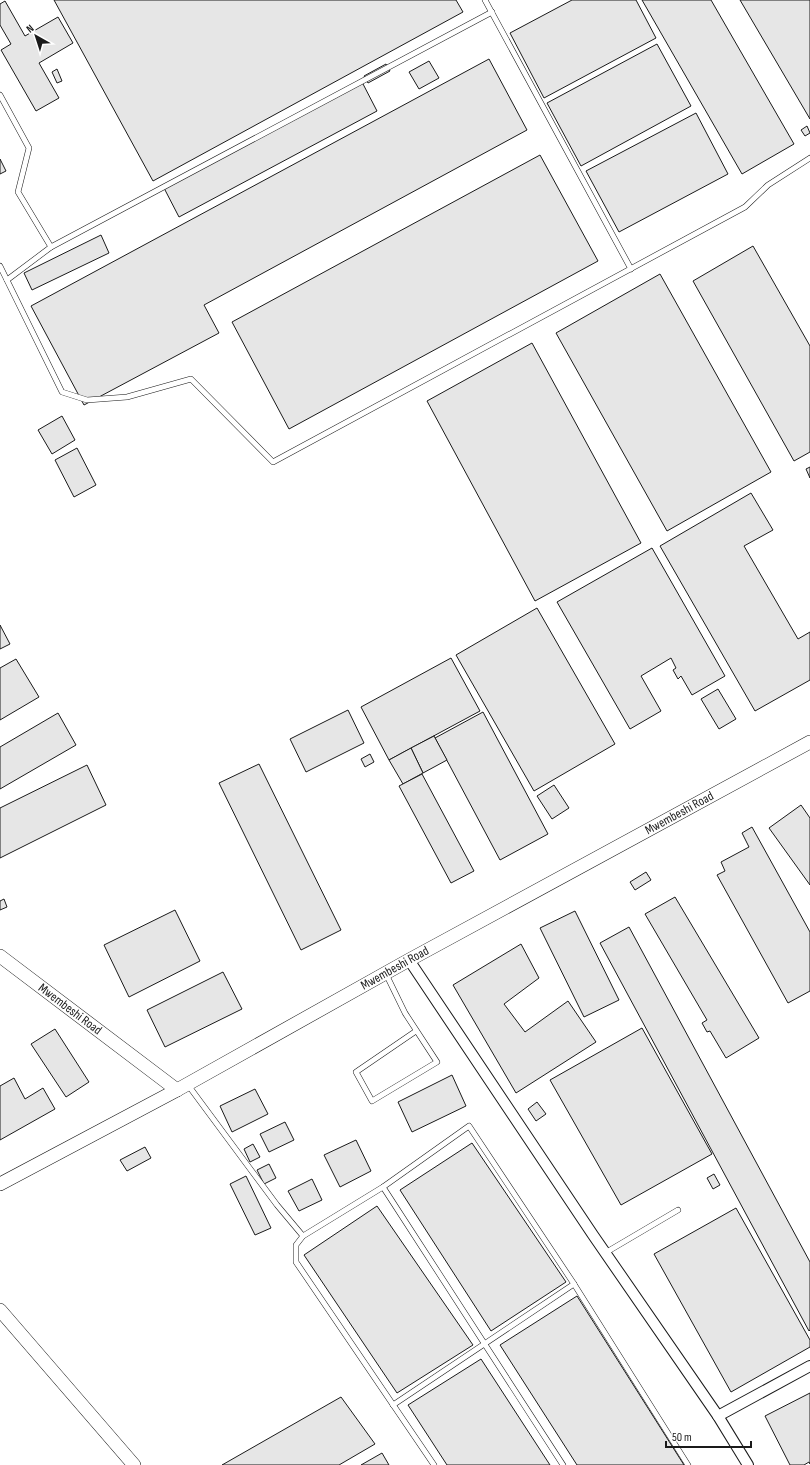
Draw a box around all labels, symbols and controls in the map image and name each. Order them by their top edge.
north arrow [16,16,56,56]
text: N [24,22,36,36]
street label: Mwembeshi Road [642,788,716,838]
street label: Mwembeshi Road [358,943,432,993]
street label: Mwembeshi Road [35,980,105,1038]
scale bar [666,1423,751,1449]
text: 50 m [672,1430,692,1445]

